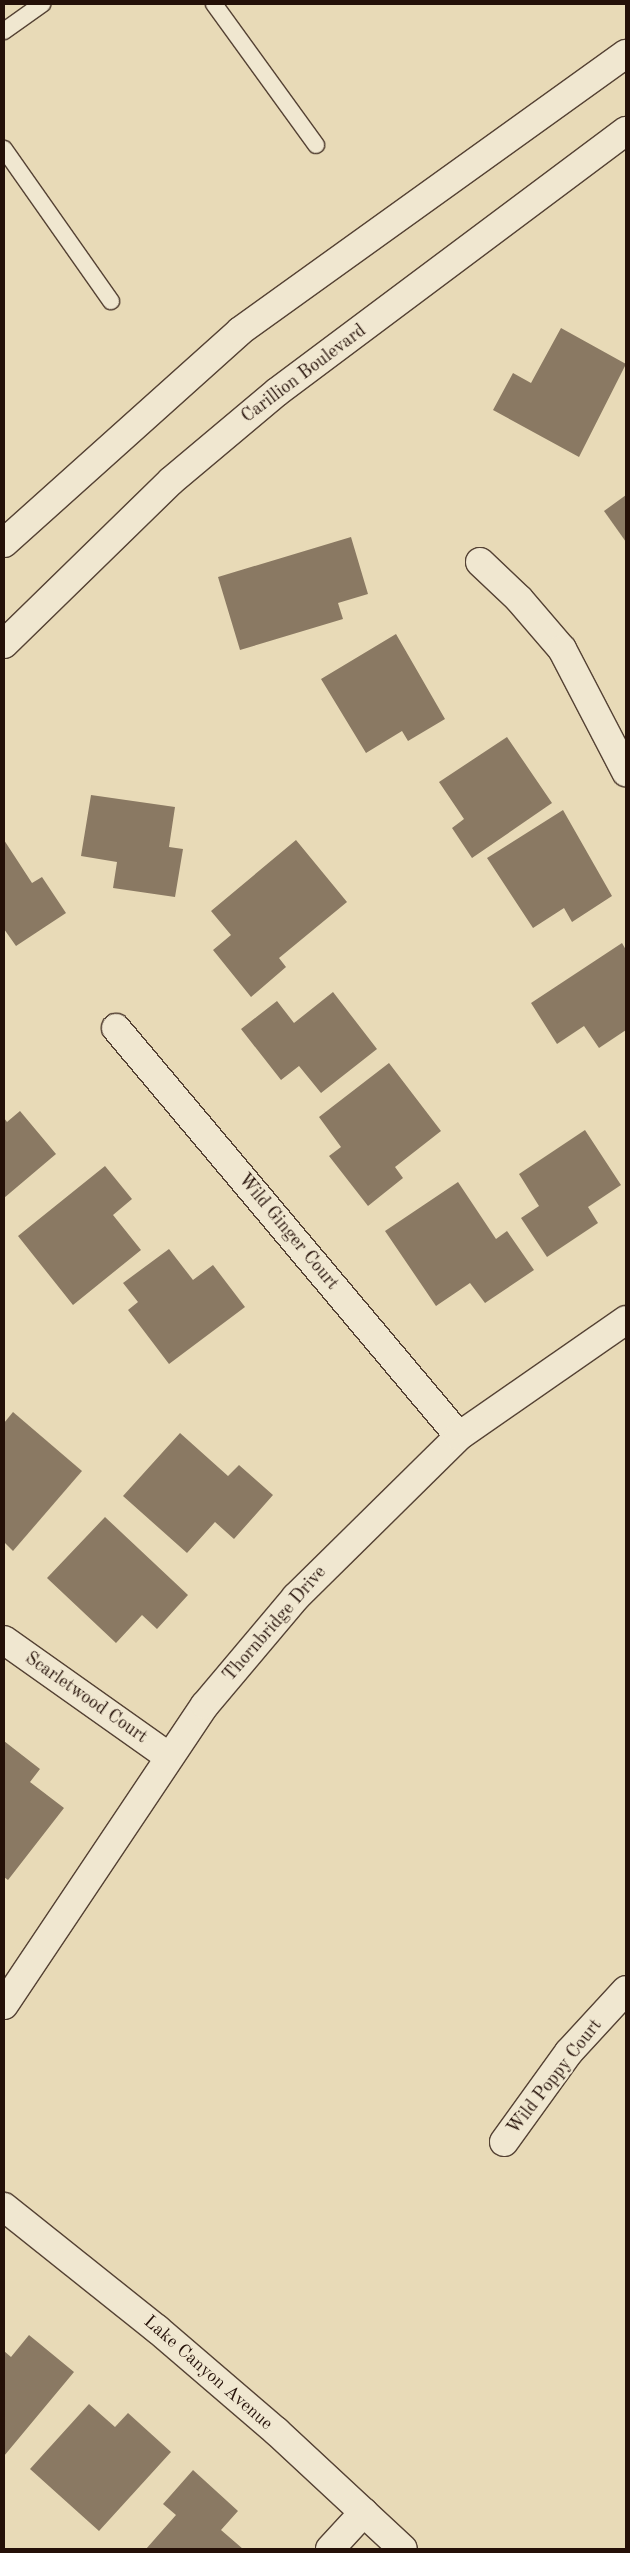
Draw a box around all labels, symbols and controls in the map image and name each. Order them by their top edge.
street label: Carillion Boulevard [238,320,370,428]
street label: Wild Ginger Court [233,1170,343,1294]
street label: Thornbridge Drive [219,1562,331,1686]
street label: Scarletwood Court [21,1648,151,1748]
street label: Wild Poppy Court [503,2015,607,2139]
street label: Lake Canyon Avenue [139,2311,277,2435]

